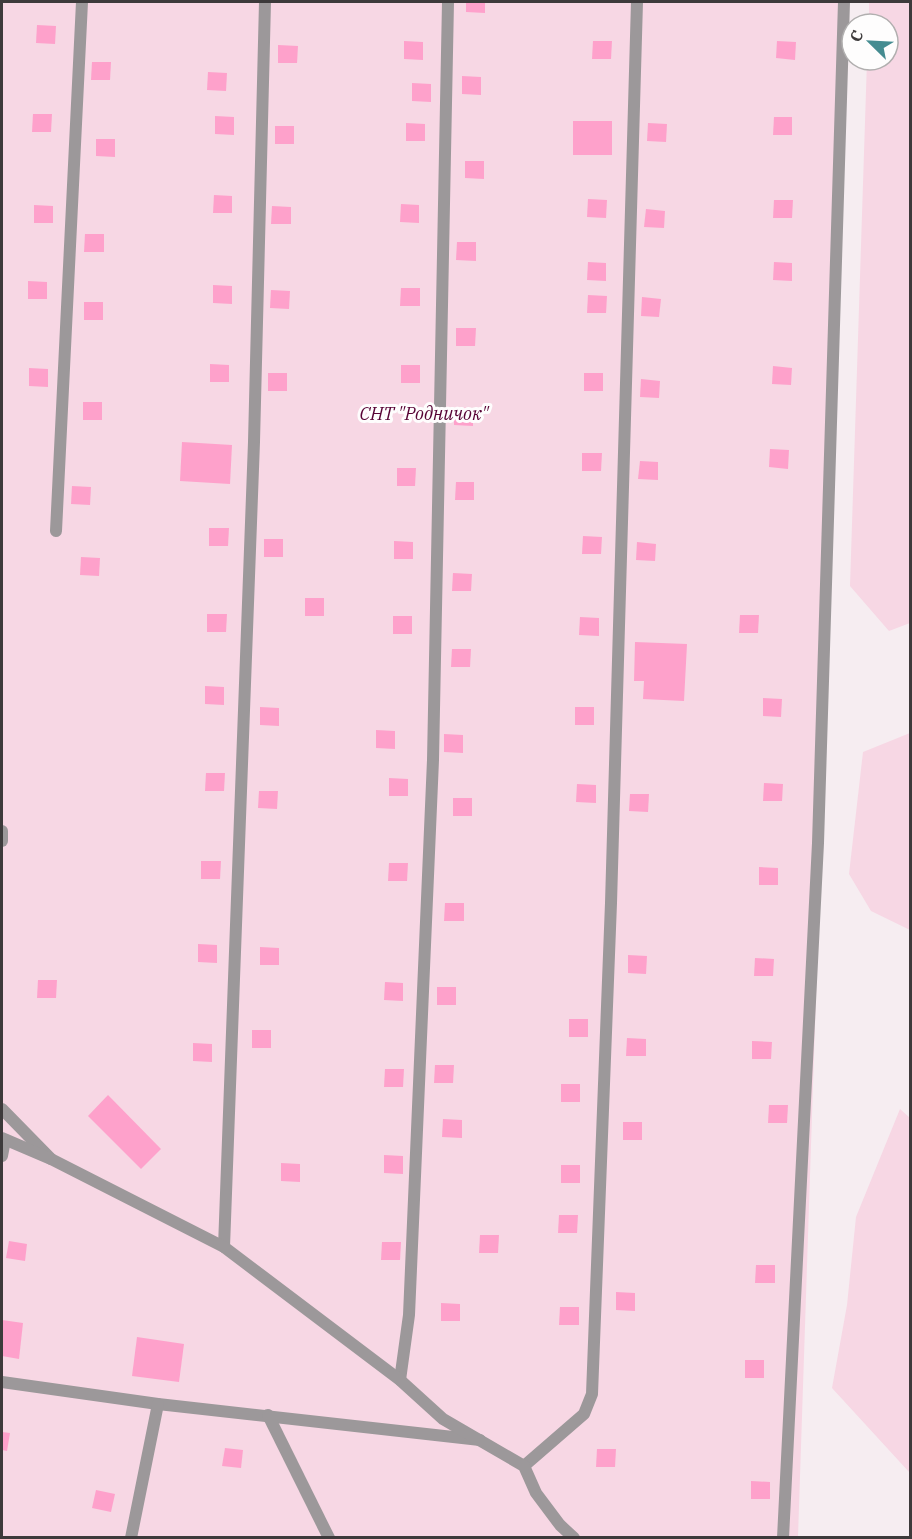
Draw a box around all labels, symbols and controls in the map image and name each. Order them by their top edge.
north arrow [840,12,900,72]
text: С [845,27,868,45]
park label: СНТ "Родничок" [360,402,489,425]

